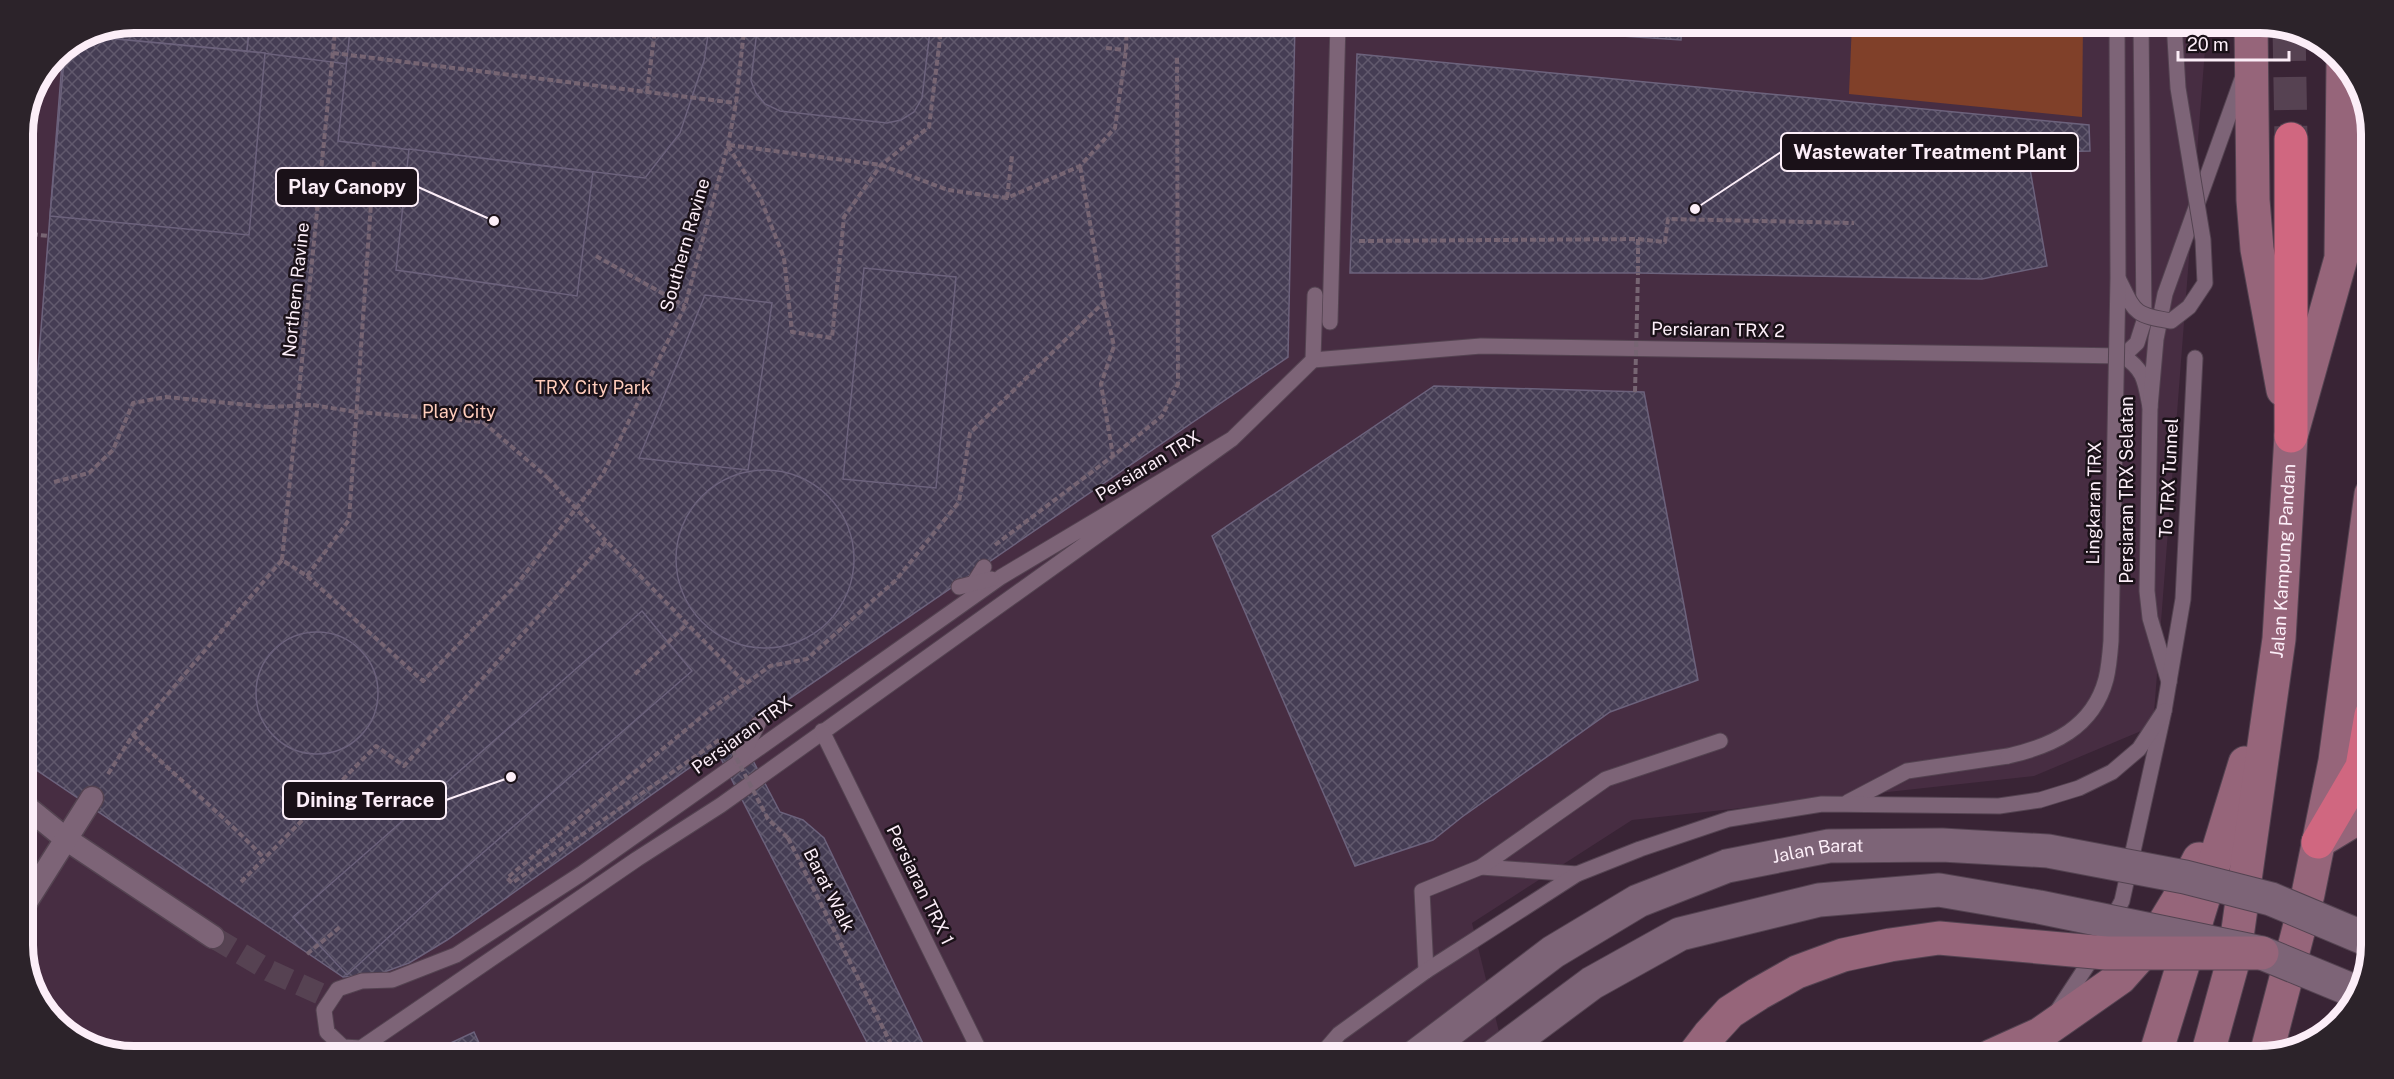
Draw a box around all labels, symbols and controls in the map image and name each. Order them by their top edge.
scale bar [2178,24,2289,62]
text: 20 m [2187,34,2229,55]
callout: Wastewater Treatment Plant [1781,133,2078,171]
text: Wastewater Treatment Plant [1793,140,2067,164]
callout: Play Canopy [276,168,418,206]
text: Play Canopy [288,175,406,199]
street label: Southern Ravine [655,176,714,314]
street label: Northern Ravine [278,221,313,359]
street label: Persiaran TRX 2 [1651,318,1785,341]
park label: TRX City Park [535,377,651,398]
street label: Persiaran TRX Selatan [2116,396,2137,584]
park label: Play City [422,401,496,422]
street label: To TRX Tunnel [2155,417,2182,539]
street label: Persiaran TRX [1091,426,1204,505]
street label: Lingkaran TRX [2082,441,2105,565]
street label: Jalan Kampung Pandan [2265,463,2299,659]
street label: Persiaran TRX [688,691,796,778]
callout: Dining Terrace [283,781,446,819]
text: Dining Terrace [296,788,434,812]
street label: Persiaran TRX 1 [882,822,958,948]
street label: Jalan Barat [1770,835,1864,867]
street label: Barat Walk [799,844,859,935]

